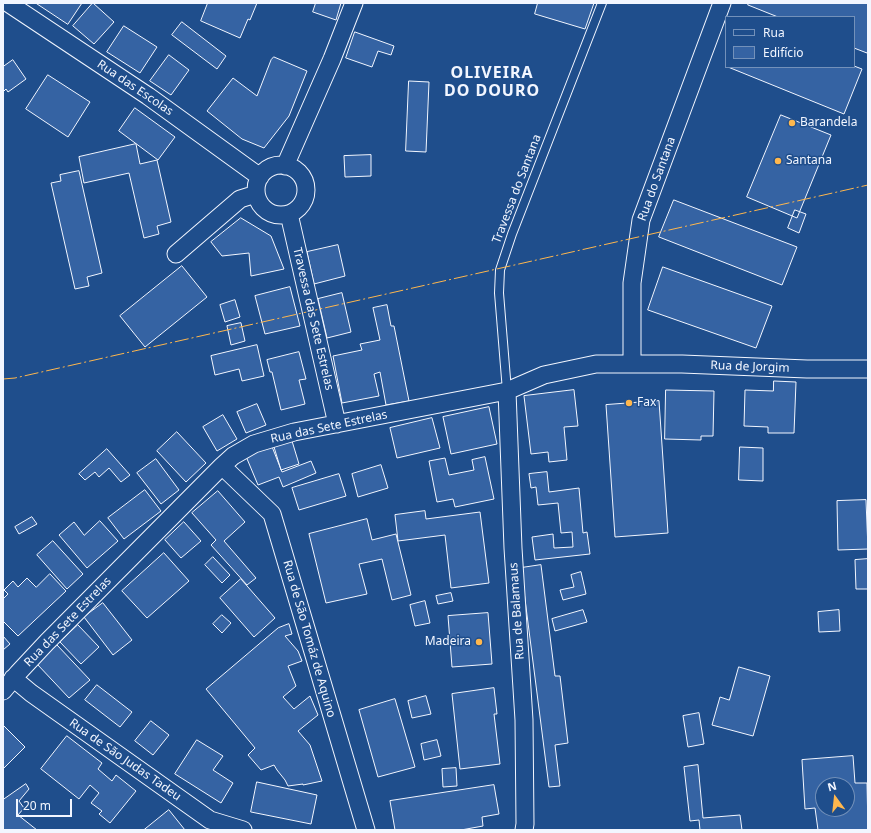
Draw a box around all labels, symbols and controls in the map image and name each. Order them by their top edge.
legend [725,16,855,68]
text: Rua [763,24,785,41]
text: Edifício [763,44,804,61]
street label: Rua das Escolas [94,57,176,119]
district label: OLIVEIRA DO DOURO [444,63,540,101]
place label: Barandela [800,116,857,130]
marker: Barandela [787,118,797,128]
street label: Travessa do Santana [490,133,544,245]
street label: Rua do Santana [635,135,679,223]
place label: Santana [786,154,832,168]
marker: Santana [773,156,783,166]
street label: Travessa das Sete Estrelas [290,246,336,392]
street label: Rua de Jorgim [710,358,790,376]
place label: Fax [637,396,656,410]
marker: Fax [624,398,634,408]
street label: Rua das Sete Estrelas [269,408,389,446]
street label: Rua de São Tomáz de Aquino [280,559,338,719]
street label: Rua de Balamaus [506,562,528,660]
street label: Rua das Sete Estrelas [21,574,115,670]
place label: Madeira [425,635,471,649]
marker: Madeira [474,637,484,647]
street label: Rua de São Judas Tadeu [66,716,184,804]
north arrow [815,777,855,817]
text: N [826,777,838,794]
scale bar [18,791,74,817]
text: 20 m [23,797,51,814]

